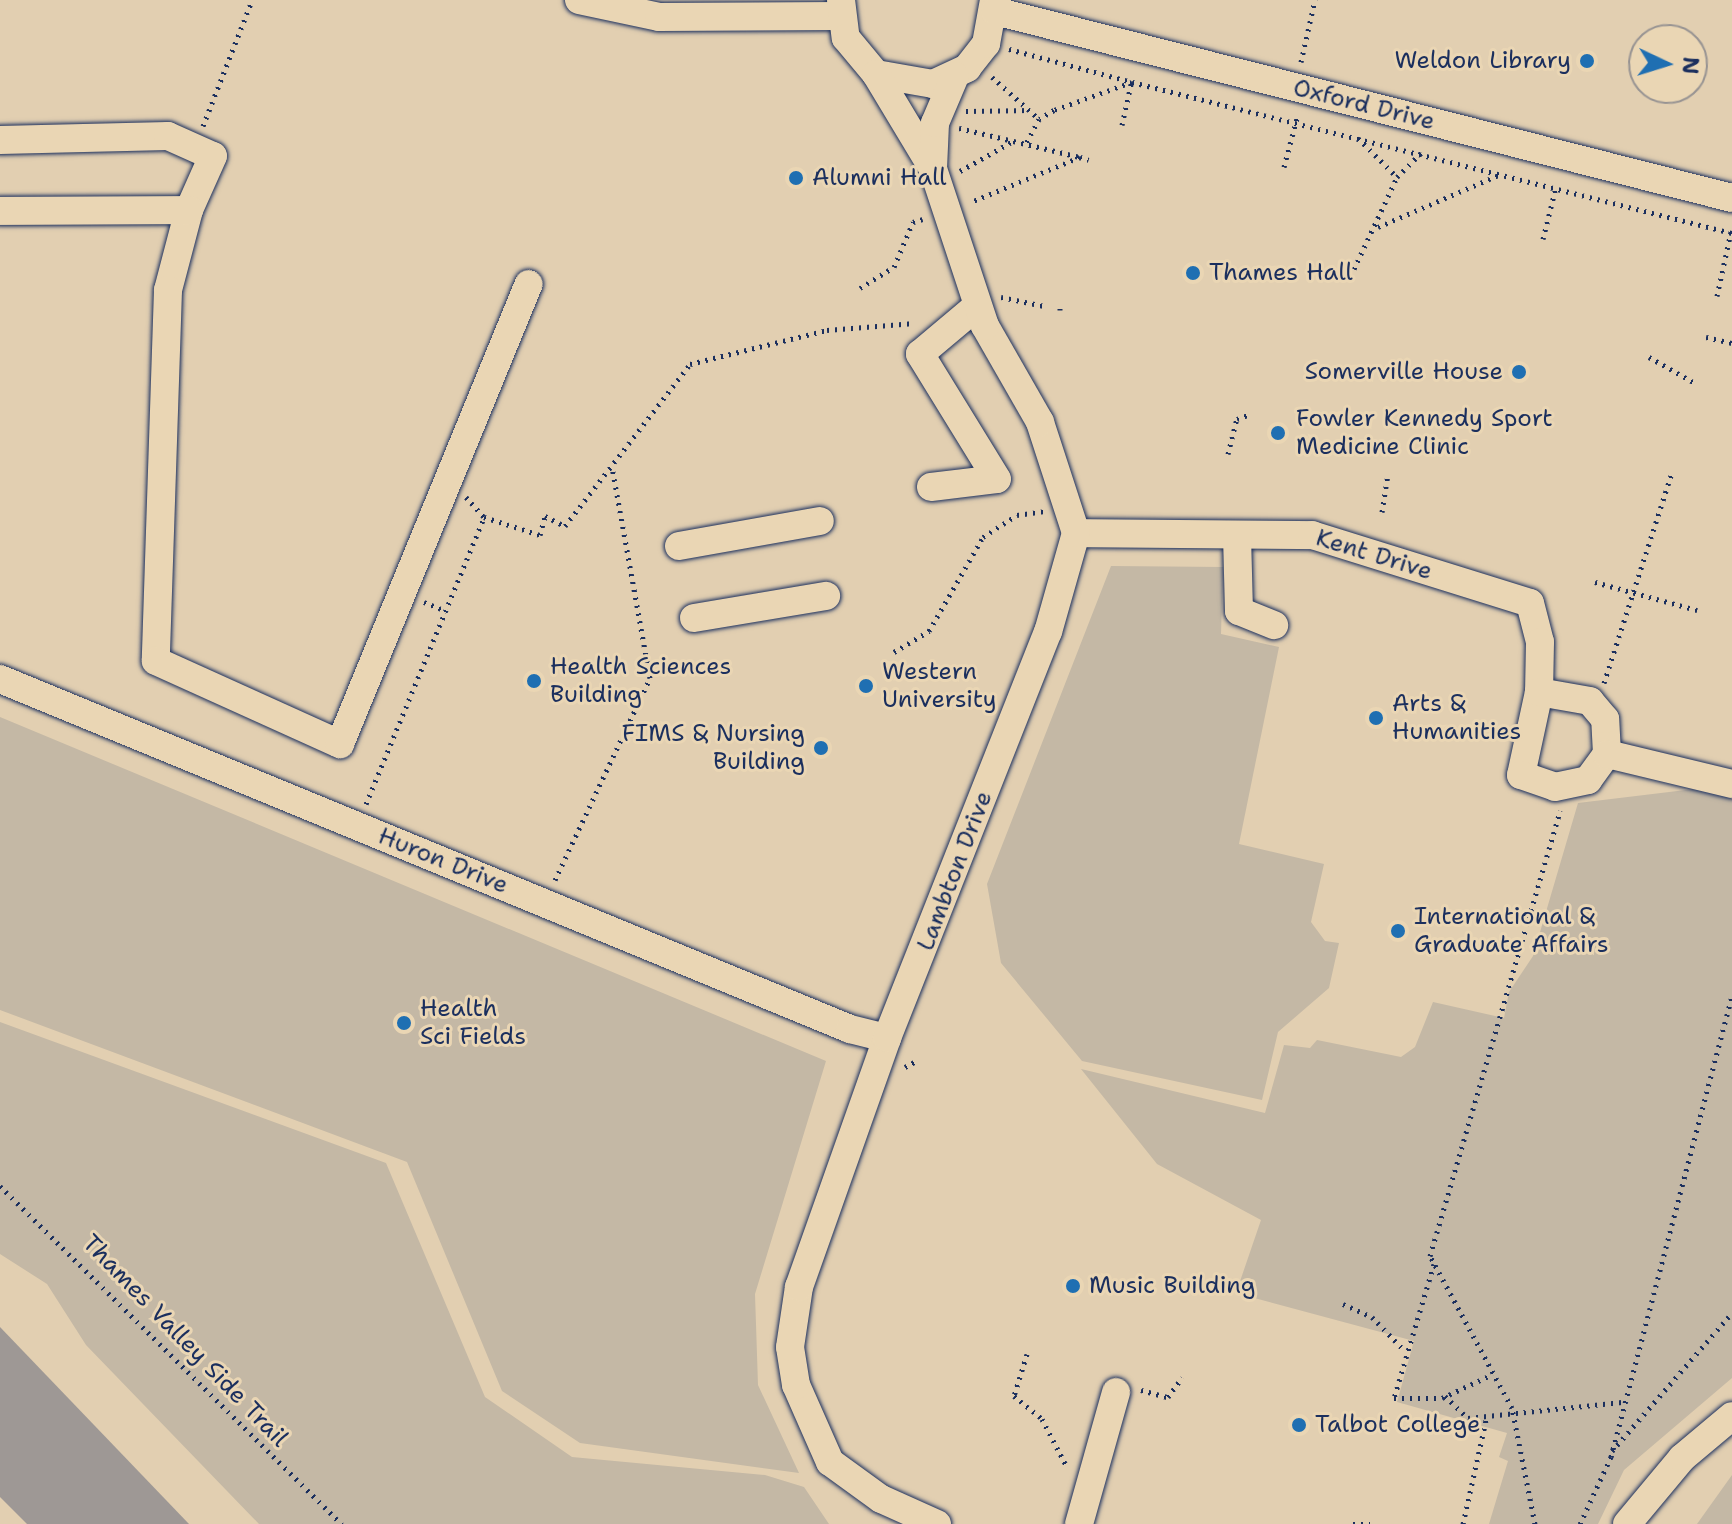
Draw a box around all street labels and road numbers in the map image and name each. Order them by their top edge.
street label: Oxford Drive [1290,73,1438,137]
street label: Kent Drive [1312,524,1436,586]
street label: Lambton Drive [911,787,999,955]
street label: Huron Drive [374,822,512,900]
street label: Thames Valley Side Trail [76,1229,294,1453]

